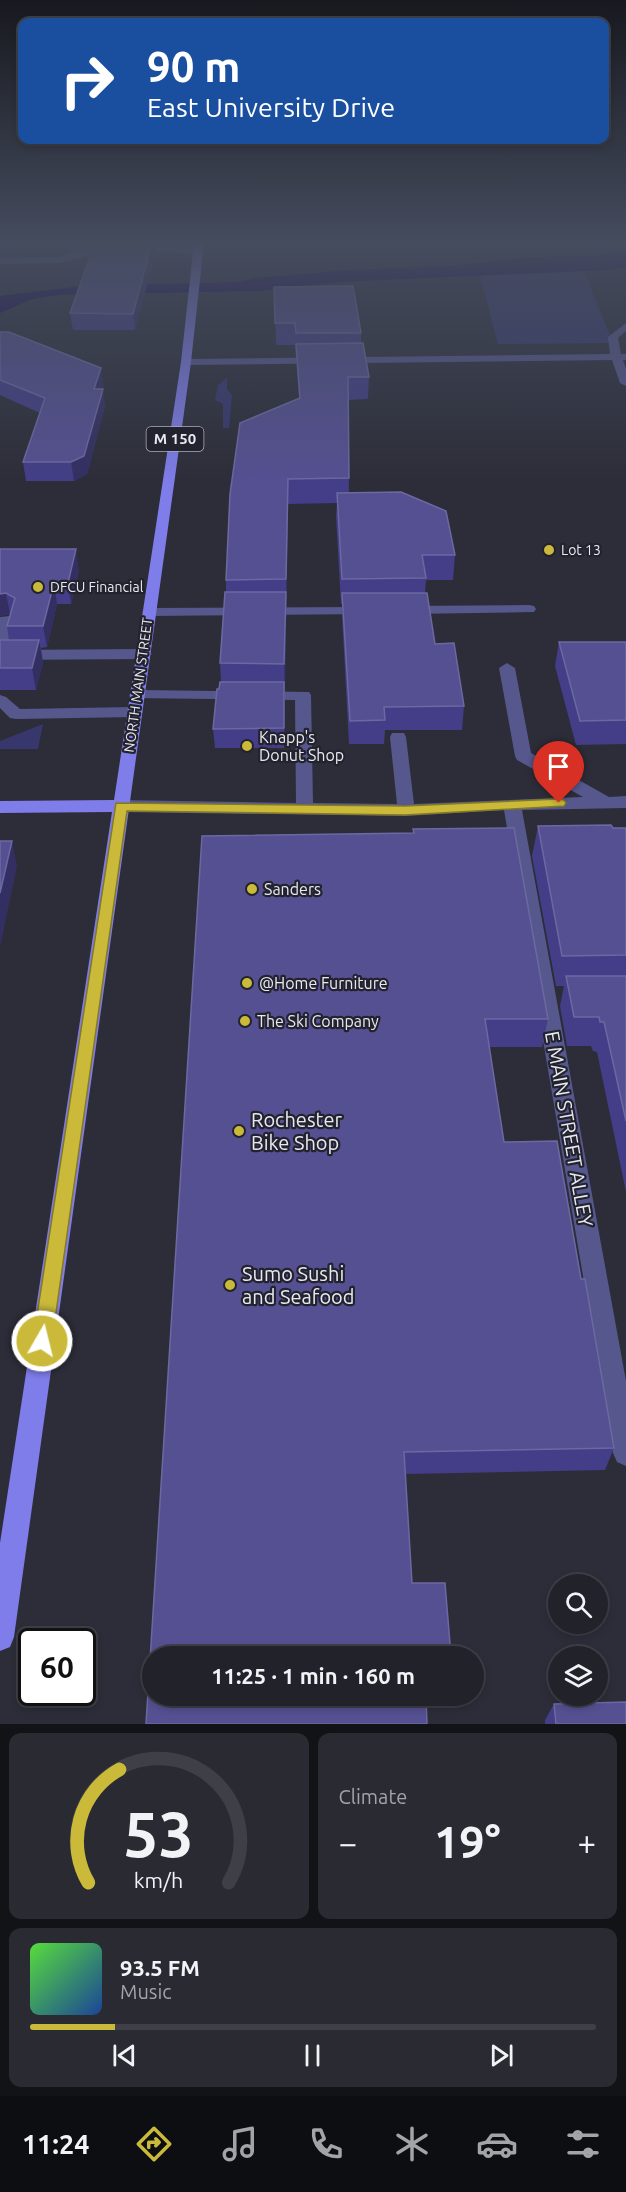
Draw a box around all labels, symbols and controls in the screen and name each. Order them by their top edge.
icon: right [48,42,126,120]
text: 90 m [147,43,241,90]
text: East University Drive [147,92,395,122]
road number: M 150 [146,427,204,451]
place label: Lot 13 [561,542,601,558]
marker: Lot 13 [542,543,556,557]
place label: DFCU Financial [50,579,144,595]
marker: DFCU Financial [31,580,45,594]
street label: NORTH MAIN STREET [121,616,155,753]
place label: Knapp's Donut Shop [259,728,344,764]
marker: Knapp's Donut Shop [240,739,254,753]
pin [533,741,584,803]
icon: arrive [542,750,575,783]
place label: Sanders [264,880,321,898]
marker: Sanders [245,882,259,896]
place label: @Home Furniture [259,974,388,992]
marker: @Home Furniture [240,976,254,990]
place label: The Ski Company [257,1012,379,1030]
marker: The Ski Company [238,1014,252,1028]
street label: E MAIN STREET ALLEY [541,1029,598,1229]
place label: Rochester Bike Shop [251,1108,342,1154]
marker: Rochester Bike Shop [232,1124,246,1138]
place label: Sumo Sushi and Seafood [242,1262,354,1308]
marker: Sumo Sushi and Seafood [223,1278,237,1292]
position arrow [10,1309,74,1373]
map controls [548,1574,608,1706]
button: search [548,1574,608,1634]
speed limit sign: 60 [18,1628,96,1706]
button: layers [548,1646,608,1706]
text: 11:25 · 1 min · 160 m [211,1663,415,1688]
text: Climate [339,1785,407,1808]
text: 53 [124,1799,194,1869]
text: 19° [434,1816,501,1867]
text: − [339,1824,357,1861]
text: + [577,1824,596,1861]
text: km/h [134,1868,183,1892]
text: 93.5 FM [120,1955,200,1980]
text: Music [120,1980,172,2003]
icon: previous [108,2039,141,2072]
icon: pause [296,2039,329,2072]
icon: next [485,2039,518,2072]
icon: directions [133,2123,175,2165]
icon: music [219,2123,261,2165]
icon: phone [305,2123,347,2165]
icon: climate [391,2123,433,2165]
icon: car [476,2123,518,2165]
icon: filters [562,2123,604,2165]
text: 11:24 [22,2129,89,2159]

